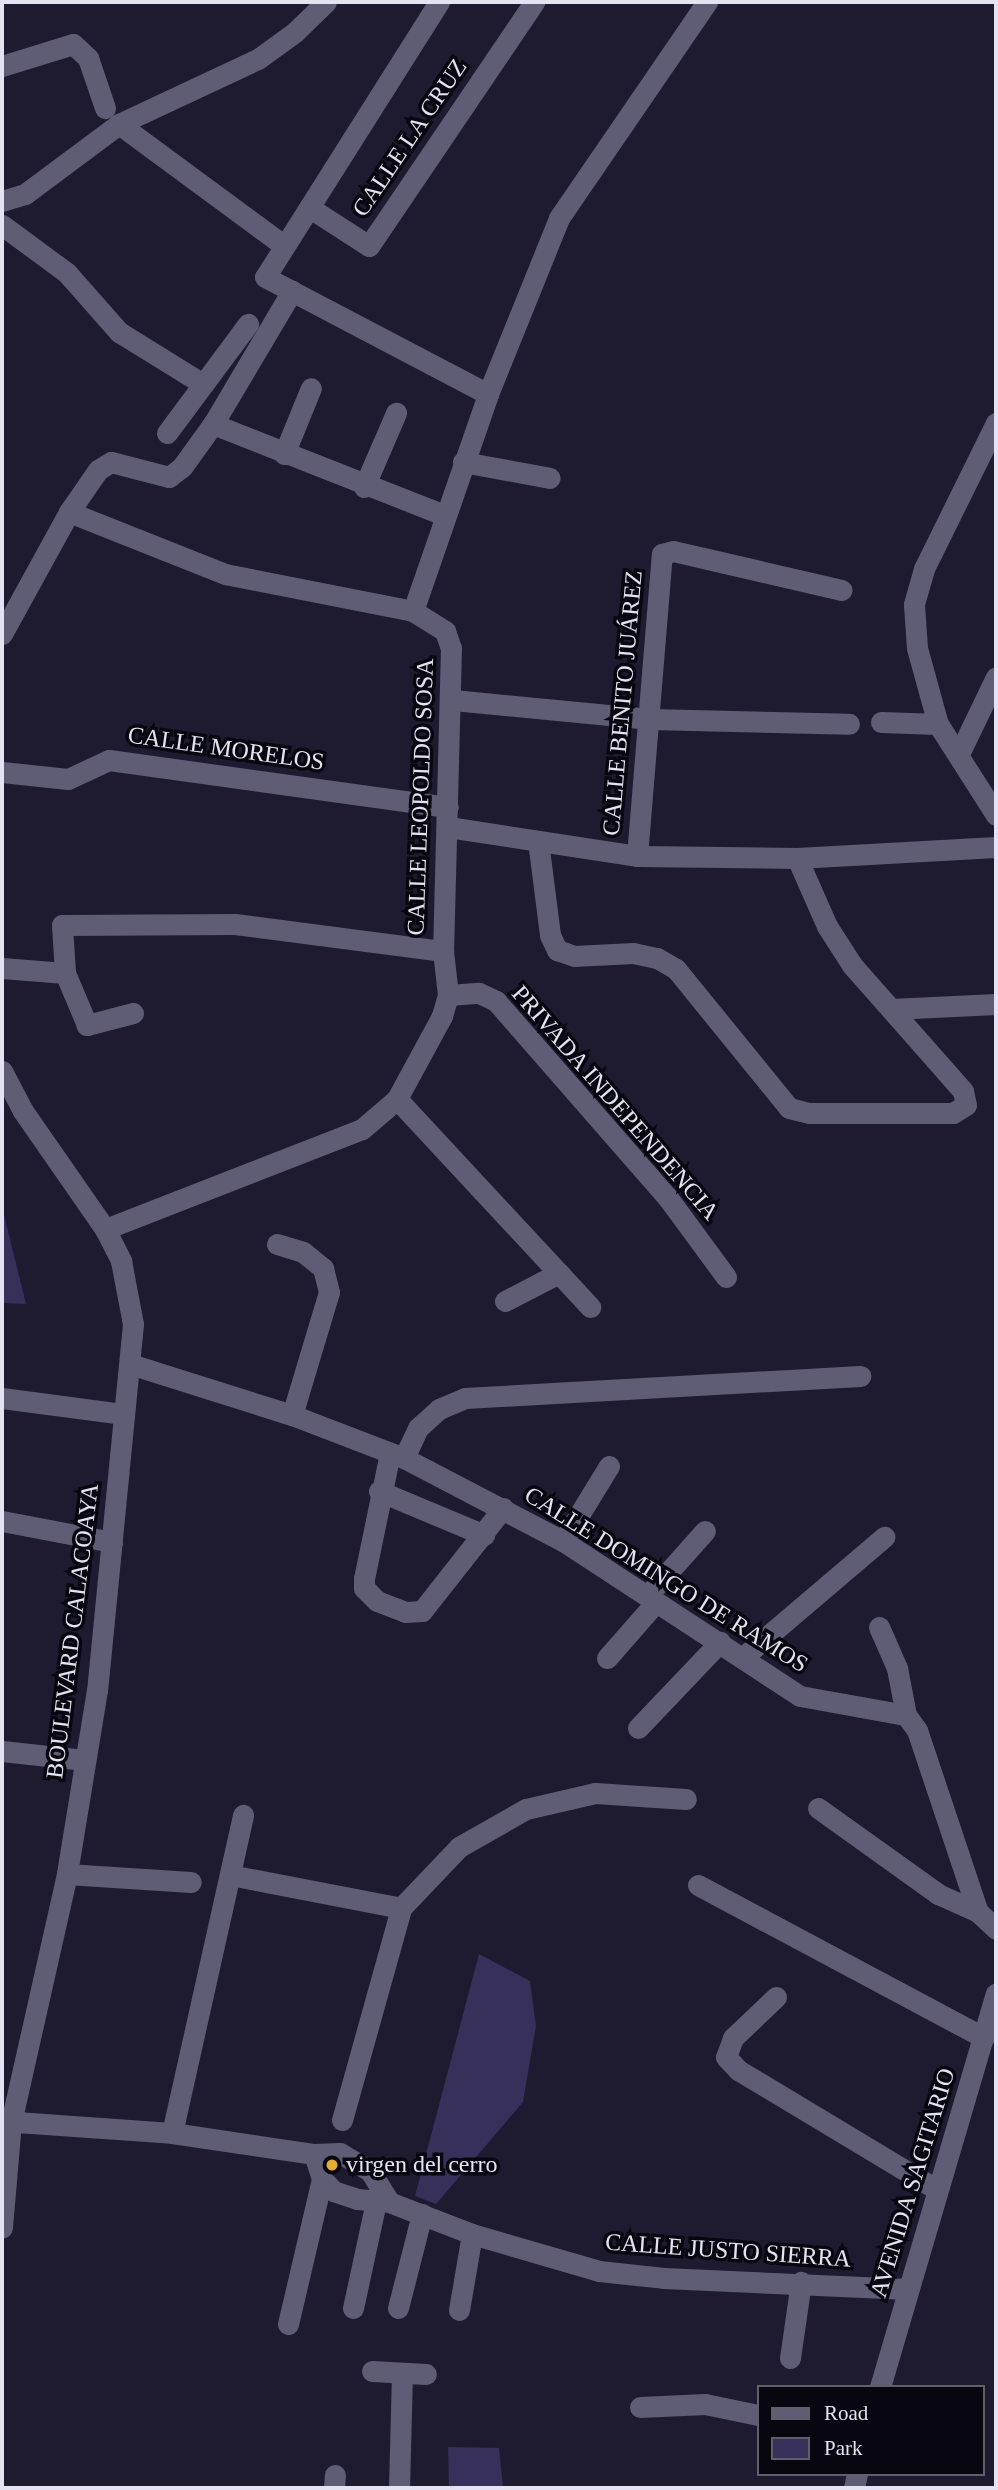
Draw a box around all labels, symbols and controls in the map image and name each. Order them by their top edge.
street label: CALLE LA CRUZ [346,53,474,223]
street label: CALLE BENITO JUÁREZ [597,569,649,837]
street label: CALLE LEOPOLDO SOSA [402,658,440,936]
street label: CALLE MORELOS [126,721,326,777]
street label: PRIVADA INDEPENDENCIA [505,979,725,1227]
street label: CALLE DOMINGO DE RAMOS [519,1481,813,1679]
street label: BOULEVARD CALACOAYA [41,1482,105,1780]
street label: AVENIDA SAGITARIO [864,2064,962,2302]
place label: virgen del cerro [346,2151,497,2179]
marker: virgen del cerro [324,2157,340,2173]
street label: CALLE JUSTO SIERRA [604,2228,852,2274]
legend [757,2385,984,2476]
text: Road [824,2401,868,2425]
text: Park [824,2436,863,2460]

